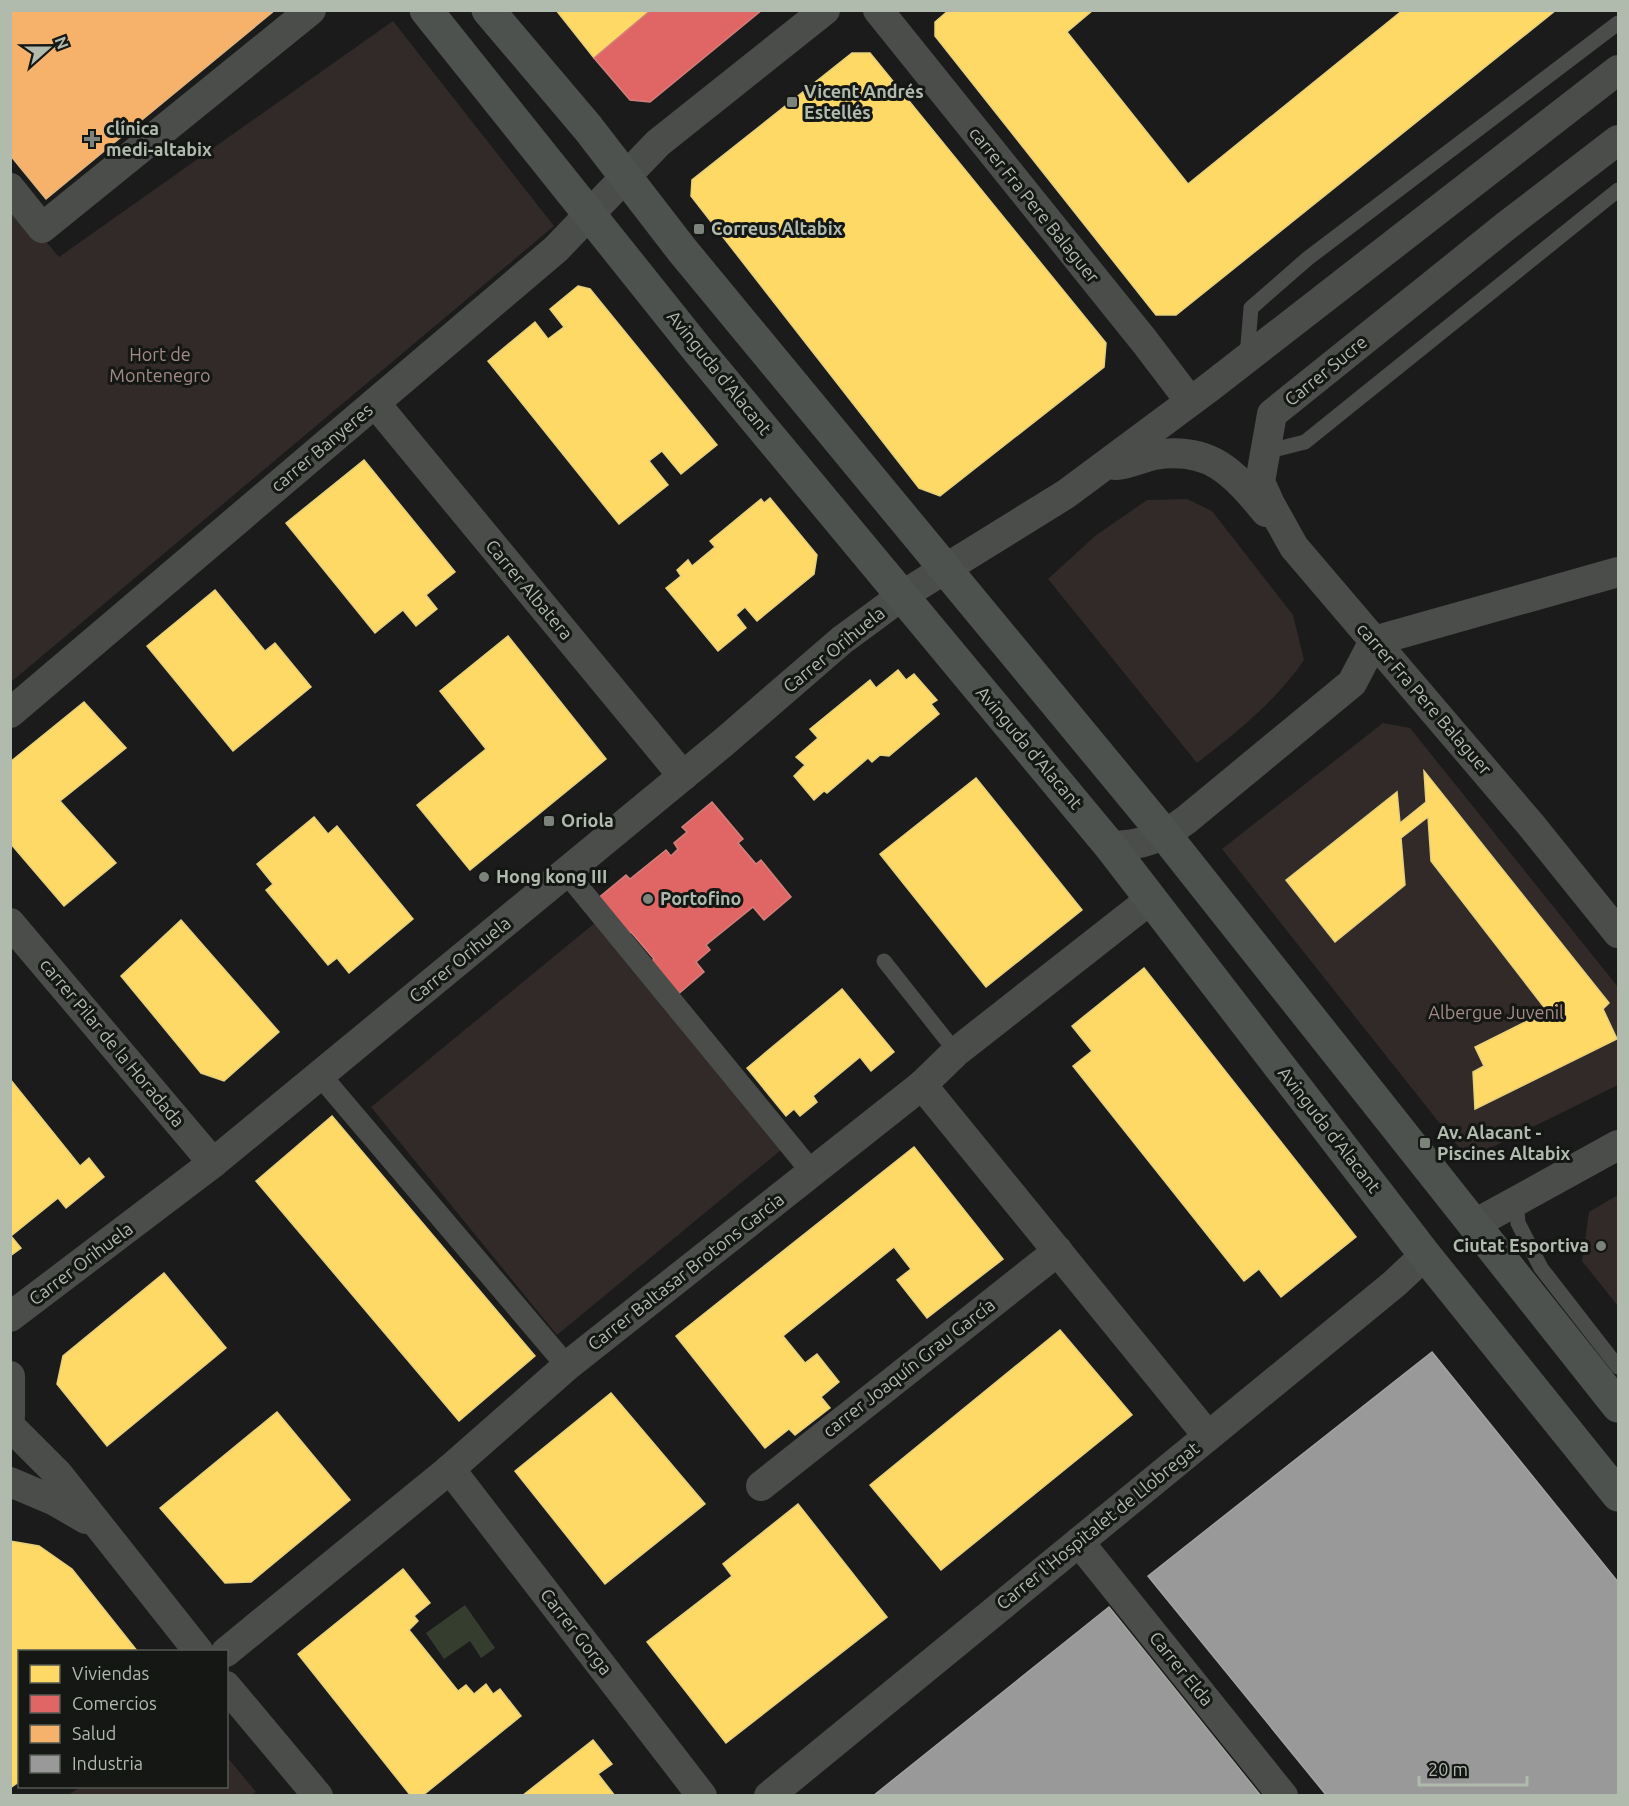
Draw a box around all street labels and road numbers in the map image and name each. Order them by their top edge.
street label: carrer Fra Pere Balaguer [966,122,1104,286]
street label: Avinguda d'Alacant [664,306,776,438]
street label: Carrer Sucre [1280,331,1370,409]
street label: carrer Banyeres [267,399,376,495]
street label: Carrer Albatera [482,535,577,643]
street label: Carrer Orihuela [779,602,888,696]
street label: carrer Fra Pere Balaguer [1353,618,1496,779]
street label: Avinguda d'Alacant [973,682,1087,813]
street label: Carrer Orihuela [405,912,514,1006]
street label: carrer Pilar de la Horadada [36,954,189,1131]
street label: Avinguda d'Alacant [1275,1063,1385,1196]
street label: Carrer Baltasar Brotons Garcia [583,1189,787,1354]
street label: Carrer Orihuela [25,1218,136,1309]
street label: carrer Joaquín Grau García [818,1294,998,1441]
street label: Carrer l'Hospitalet de Llobregat [992,1437,1203,1613]
street label: Carrer Gorga [537,1584,617,1678]
street label: Carrer Elda [1146,1627,1218,1709]

